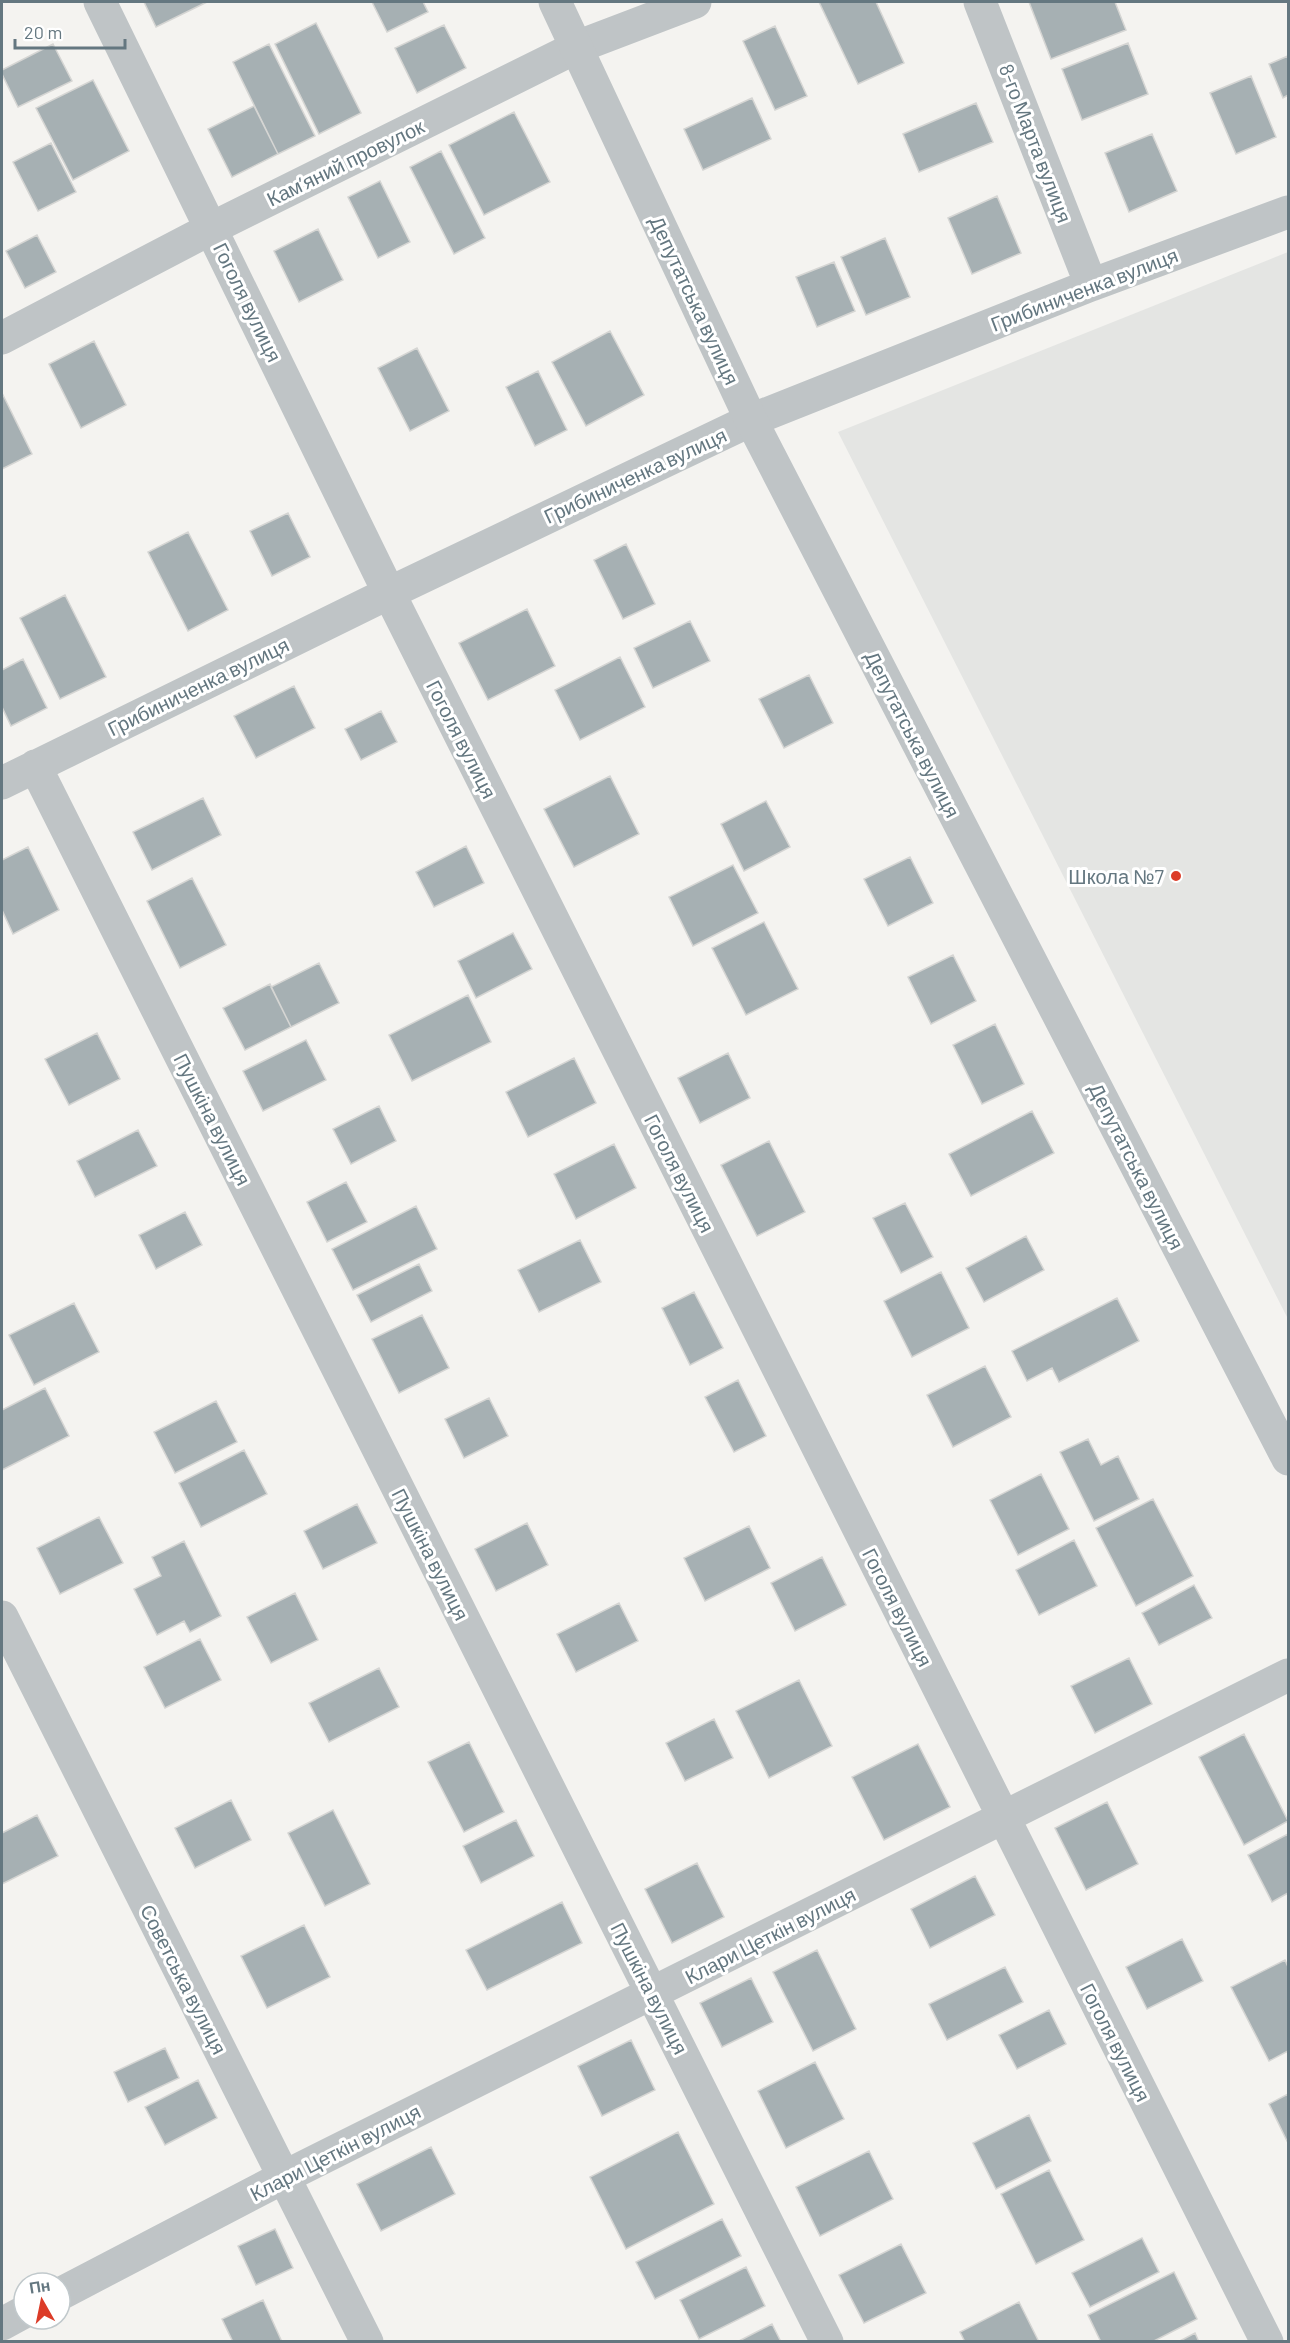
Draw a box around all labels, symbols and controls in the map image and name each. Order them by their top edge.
scale bar [15,12,124,50]
text: 20 m [24,21,62,43]
street label: 8-го Марта вулиця [995,60,1077,226]
street label: Кам’яний провулок [262,113,428,211]
street label: Депутатська вулиця [645,212,745,388]
street label: Гоголя вулиця [209,239,287,365]
street label: Грибиниченка вулиця [987,242,1181,336]
street label: Грибиниченка вулиця [540,422,730,528]
street label: Грибиниченка вулиця [103,632,293,740]
street label: Депутатська вулиця [861,647,965,821]
street label: Гоголя вулиця [422,676,502,802]
place label: Школа №7 [1068,864,1165,888]
marker: Школа №7 [1169,869,1183,883]
street label: Пушкіна вулиця [169,1049,257,1189]
street label: Депутатська вулиця [1085,1079,1189,1253]
street label: Гоголя вулиця [640,1110,720,1236]
street label: Пушкіна вулиця [387,1484,475,1624]
street label: Гоголя вулиця [858,1544,938,1670]
street label: Клари Цеткін вулиця [681,1882,859,1988]
street label: Советська вулиця [136,1900,232,2058]
street label: Пушкіна вулиця [606,1918,694,2058]
street label: Гоголя вулиця [1076,1979,1156,2105]
street label: Клари Цеткін вулиця [246,2099,424,2205]
north arrow [12,2271,72,2331]
text: Пн [28,2275,52,2297]

